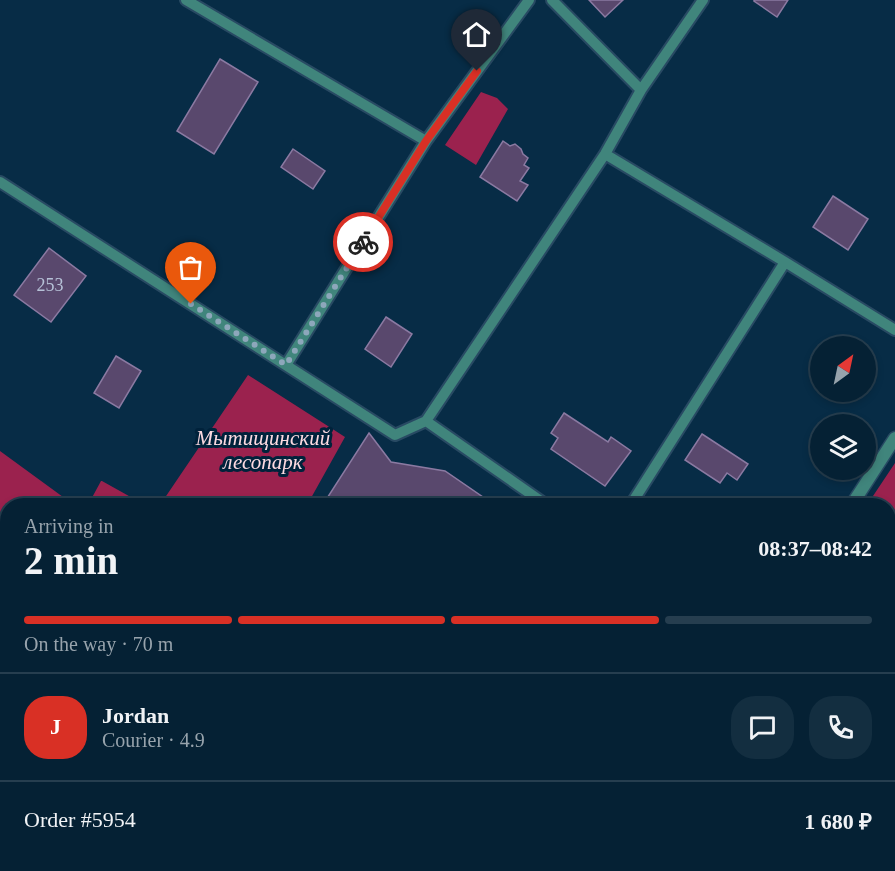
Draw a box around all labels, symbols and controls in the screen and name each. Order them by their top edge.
pin [451,9,502,71]
icon: home [460,18,493,51]
courier [333,212,393,272]
icon: bike [347,226,380,259]
pin [165,242,216,304]
icon: bag [174,251,207,284]
house number: 253 [37,275,64,295]
north arrow [810,336,876,402]
map controls [810,336,876,480]
button: layers [810,414,876,480]
park label: Мытищинский лесопарк [195,426,331,474]
text: Arriving in [24,515,113,537]
text: 08:37–08:42 [758,536,872,561]
text: 2 min [24,539,118,582]
text: On the way · 70 m [24,633,173,655]
button: chat [731,696,794,759]
button: phone [809,696,872,759]
text: Jordan [102,703,169,728]
text: J [50,714,61,739]
text: Courier · 4.9 [102,729,205,751]
text: Order #5954 [24,807,136,832]
text: 1 680 ₽ [804,809,872,834]

